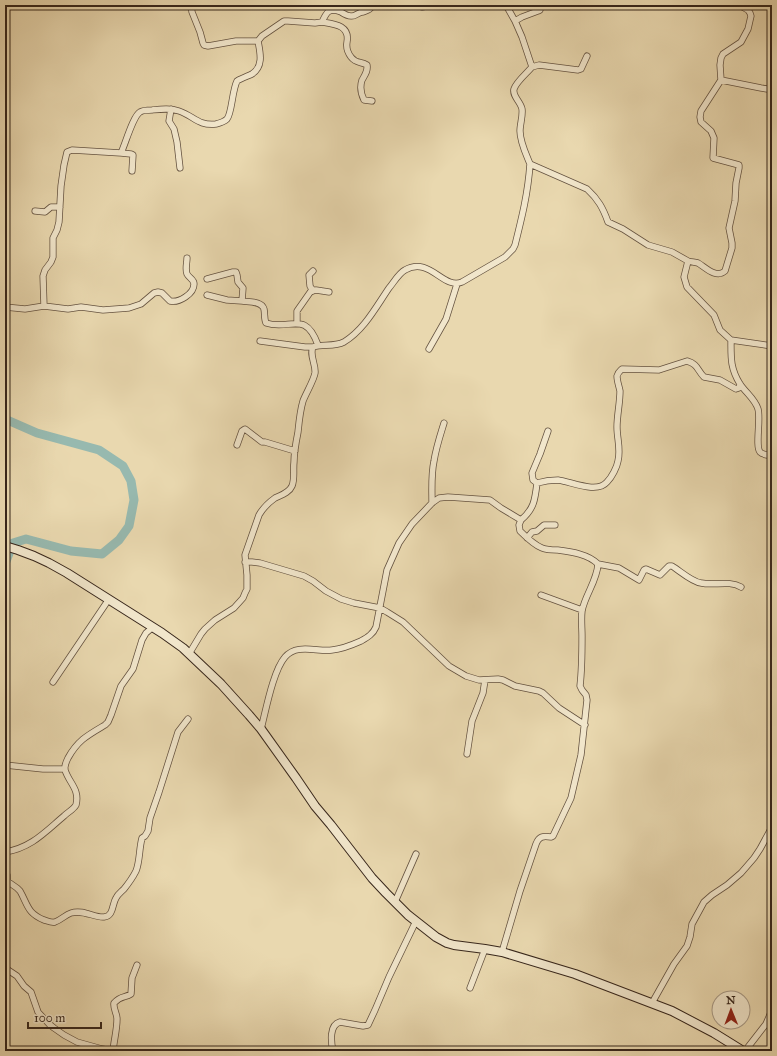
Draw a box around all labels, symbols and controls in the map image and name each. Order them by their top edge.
north arrow [711,990,751,1030]
text: N [726,994,736,1007]
scale bar [28,1004,101,1030]
text: 100 m [34,1011,65,1025]

